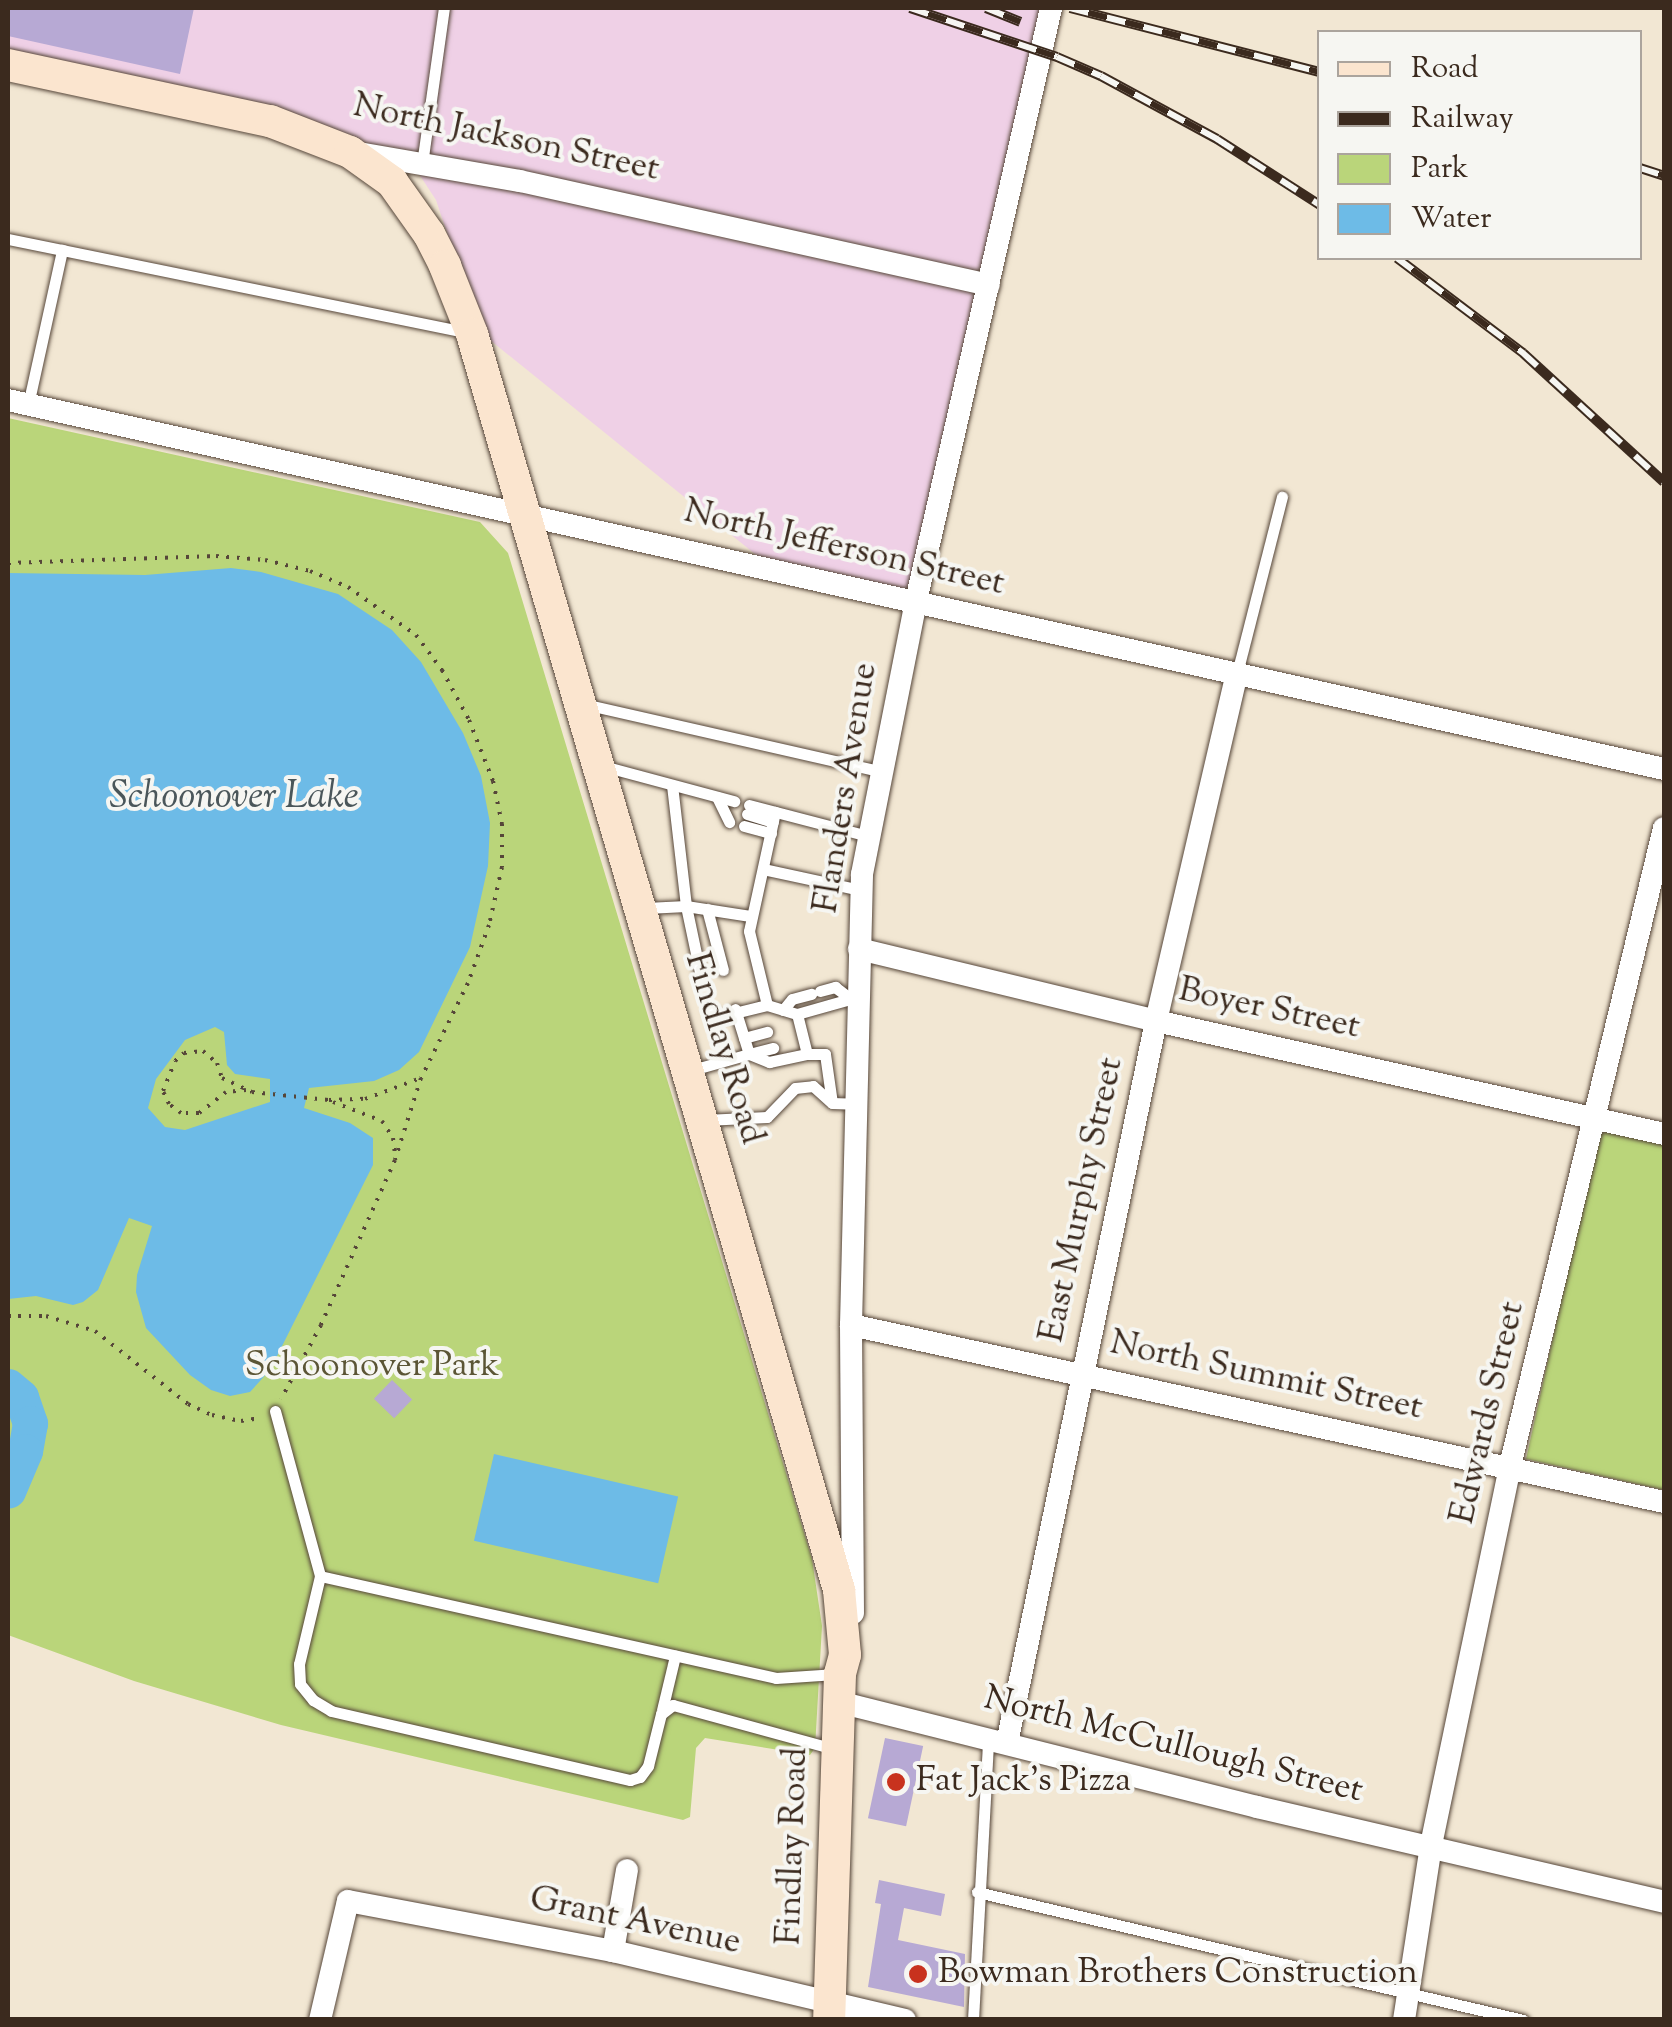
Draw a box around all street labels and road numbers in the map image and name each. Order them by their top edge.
street label: North Jackson Street [349,86,663,192]
street label: North Jefferson Street [680,492,1008,606]
street label: Flanders Avenue [806,660,888,916]
street label: Findlay Road [674,948,772,1150]
street label: Boyer Street [1175,970,1363,1050]
street label: East Murphy Street [1032,1054,1134,1346]
street label: Edwards Street [1443,1298,1535,1528]
street label: North Summit Street [1106,1323,1426,1431]
street label: North McCullough Street [979,1679,1367,1813]
street label: Findlay Road [770,1746,818,1946]
street label: Grant Avenue [526,1879,744,1965]

